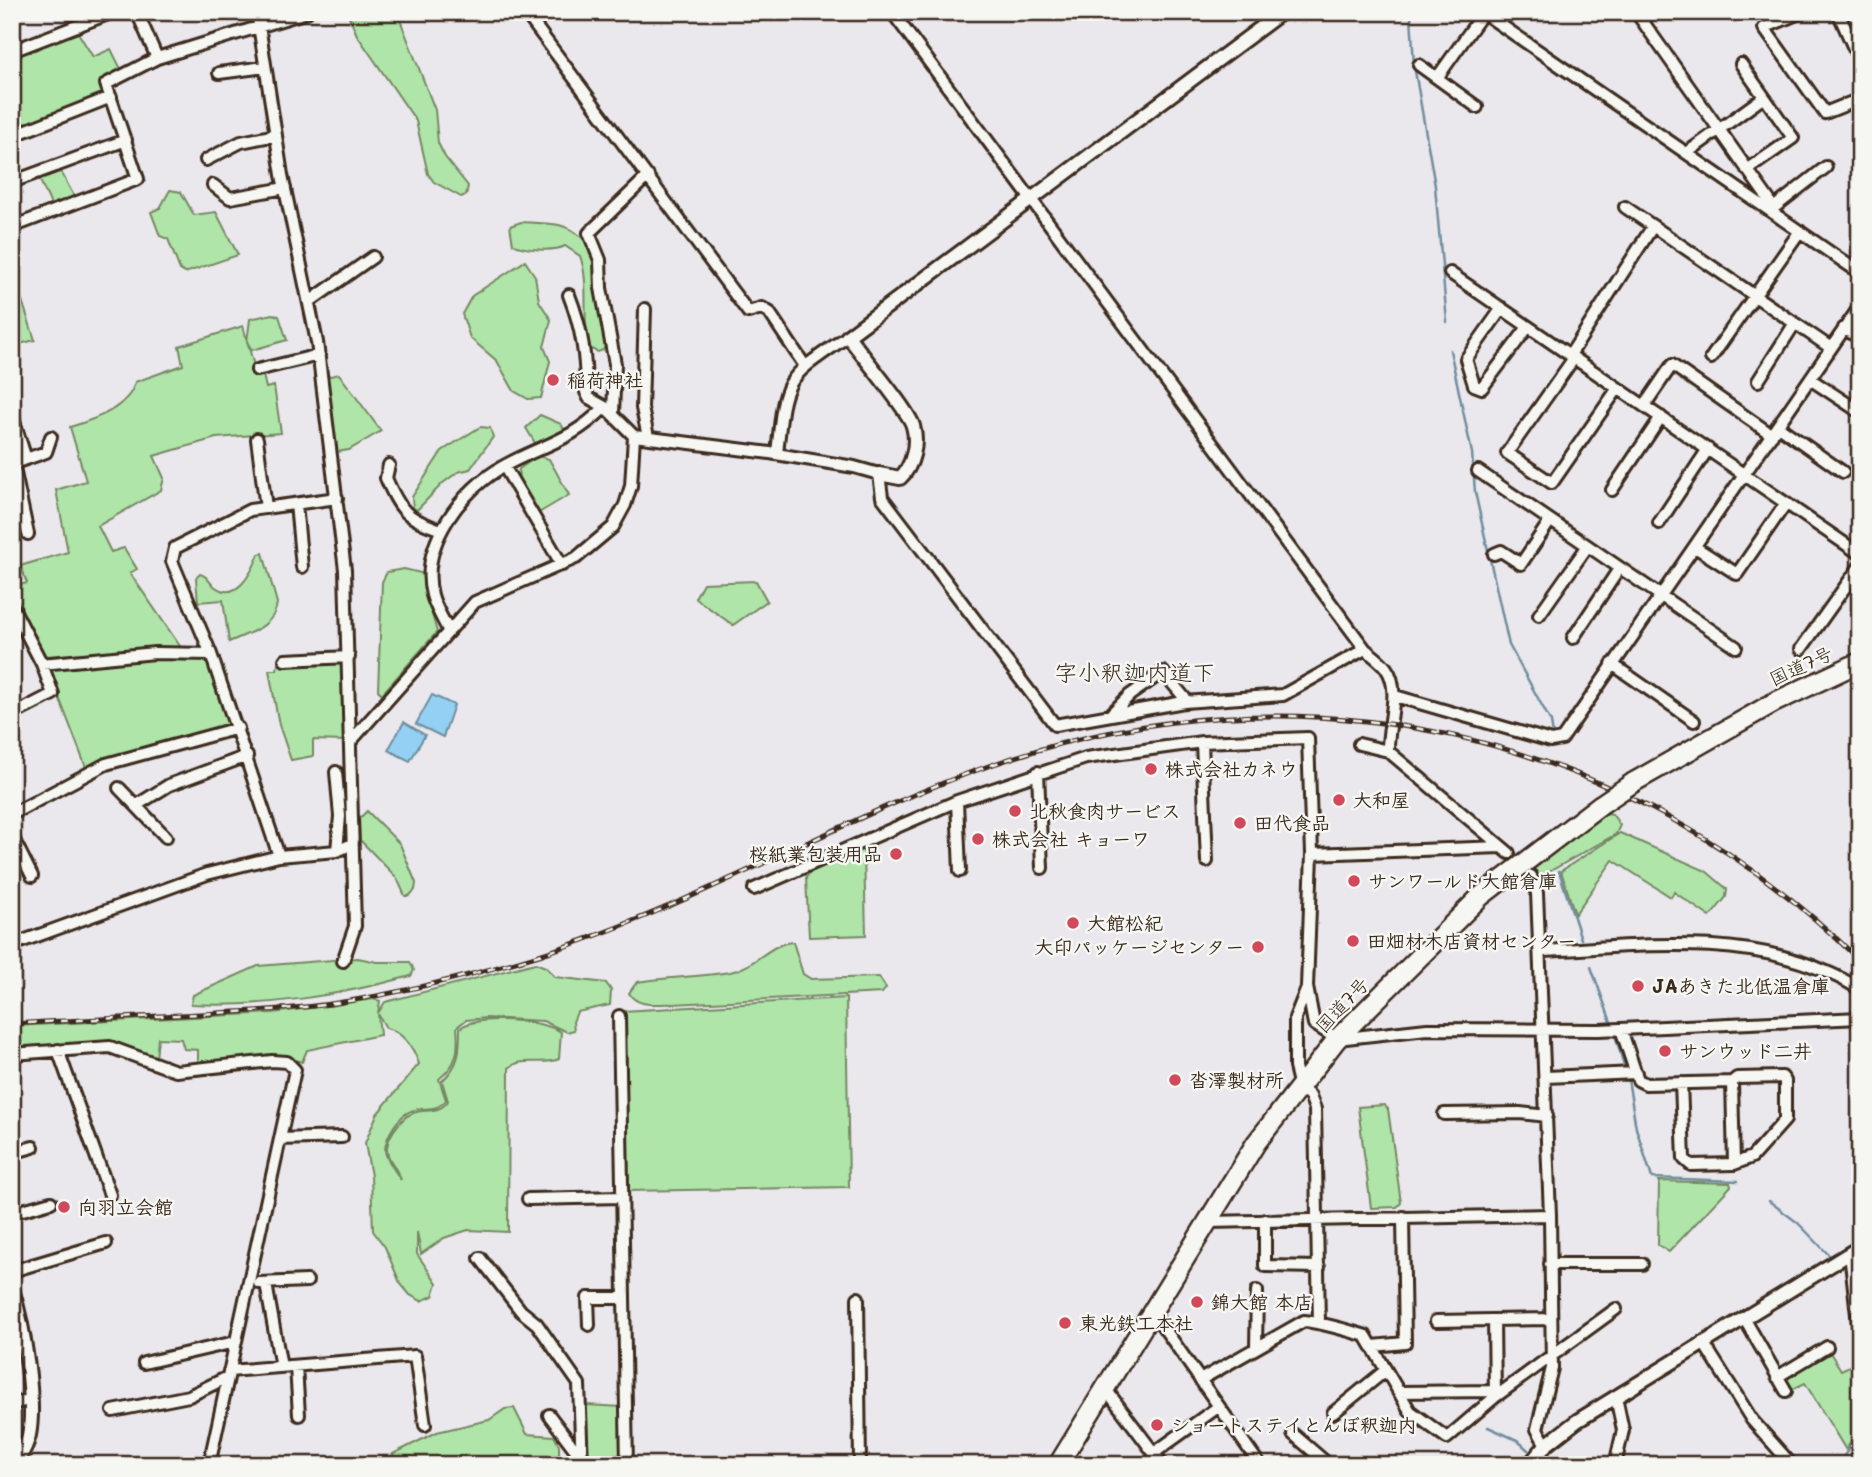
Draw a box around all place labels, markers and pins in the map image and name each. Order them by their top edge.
place label: 稲荷神社 [567,367,643,392]
marker: 稲荷神社 [545,372,561,388]
place label: 株式会社カネウ [1165,756,1298,781]
marker: 株式会社カネウ [1143,761,1159,777]
place label: 大和屋 [1353,787,1410,812]
marker: 大和屋 [1331,792,1347,808]
place label: 北秋食肉サービス [1029,798,1181,823]
marker: 北秋食肉サービス [1007,803,1023,819]
place label: 田代食品 [1254,810,1330,835]
marker: 田代食品 [1232,815,1248,831]
place label: 株式会社 キョーワ [992,826,1150,851]
marker: 株式会社 キョーワ [970,831,986,847]
place label: 桜紙業包装用品 [749,841,882,866]
marker: 桜紙業包装用品 [888,846,904,862]
place label: サンワールド大館倉庫 [1368,868,1557,893]
marker: サンワールド大館倉庫 [1346,873,1362,889]
place label: 大館松紀 [1087,910,1163,935]
marker: 大館松紀 [1065,915,1081,931]
place label: 田畑材木店資材センター [1367,928,1576,953]
marker: 田畑材木店資材センター [1345,933,1361,949]
place label: 大印パッケージセンター [1035,934,1244,959]
marker: 大印パッケージセンター [1250,939,1266,955]
place label: JAあきた北低温倉庫 [1652,973,1830,998]
marker: JAあきた北低温倉庫 [1630,978,1646,994]
place label: サンウッド二井 [1679,1038,1812,1063]
marker: サンウッド二井 [1657,1043,1673,1059]
place label: 沓澤製材所 [1189,1067,1284,1092]
marker: 沓澤製材所 [1167,1072,1183,1088]
place label: 向羽立会館 [78,1194,173,1219]
marker: 向羽立会館 [56,1199,72,1215]
place label: 錦大館 本店 [1211,1289,1313,1314]
marker: 錦大館 本店 [1189,1294,1205,1310]
place label: 東光鉄工本社 [1079,1310,1193,1335]
marker: 東光鉄工本社 [1057,1315,1073,1331]
place label: ショートステイとんぼ釈迦内 [1171,1412,1417,1437]
marker: ショートステイとんぼ釈迦内 [1149,1417,1165,1433]

